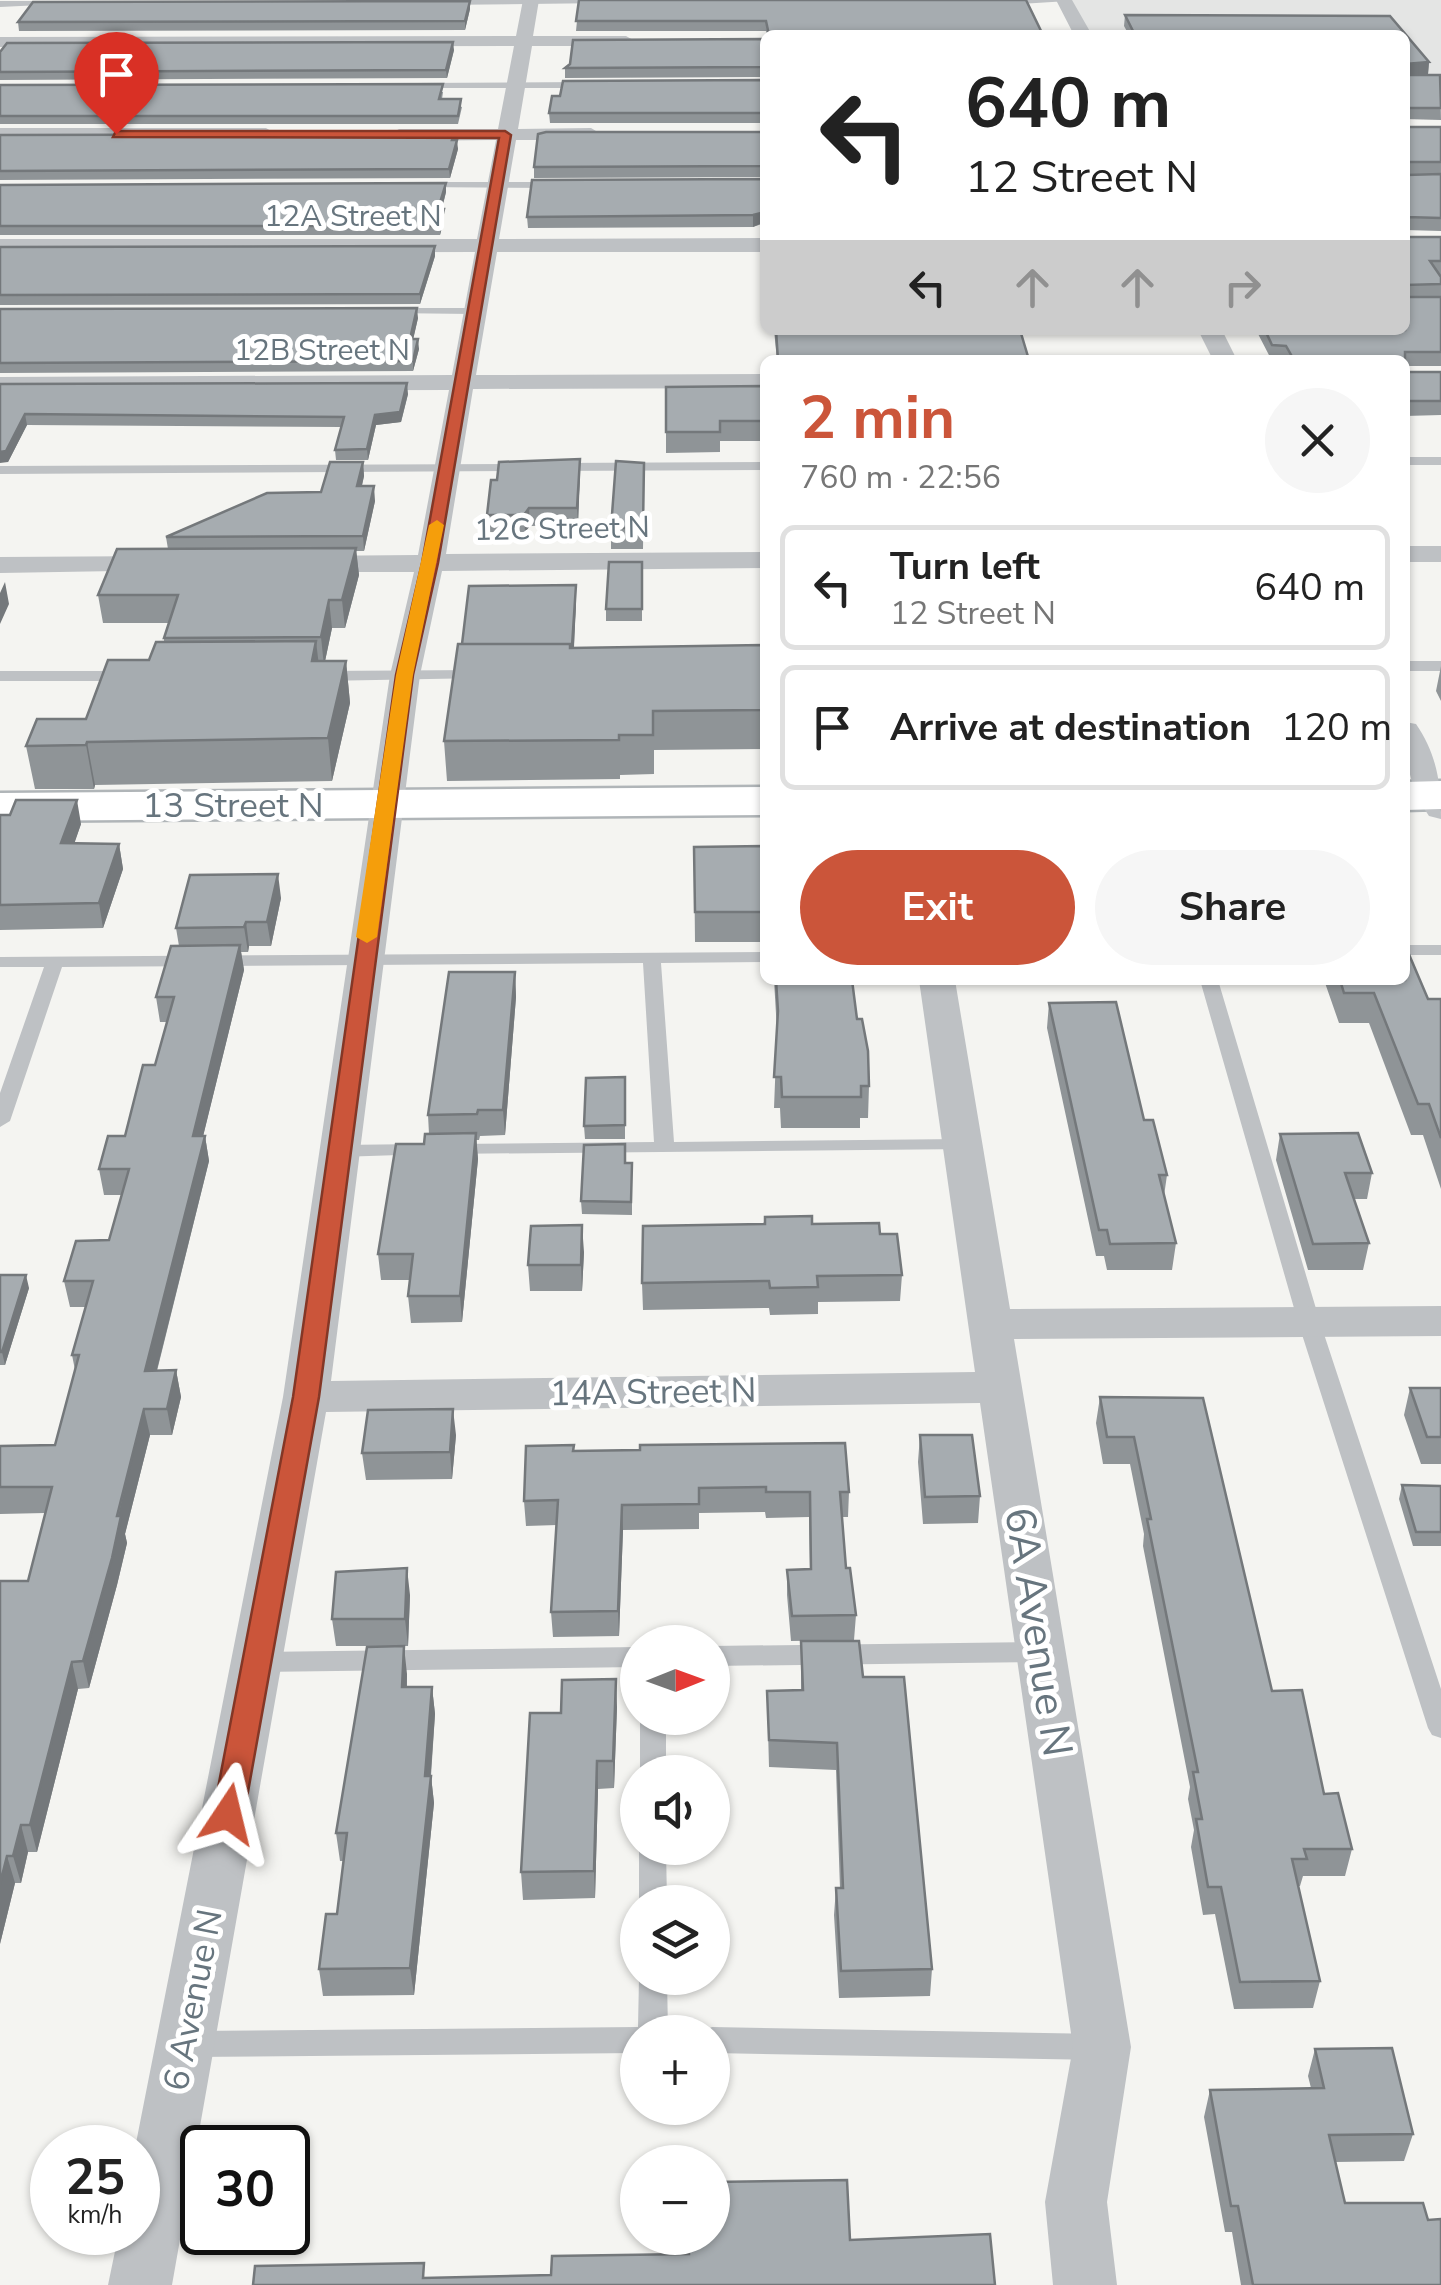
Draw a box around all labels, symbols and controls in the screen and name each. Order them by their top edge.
pin [74,32,159,135]
icon: arrive [89,47,144,102]
text: 640 m [965,56,1171,152]
icon: left [800,70,930,200]
text: 12 Street N [965,147,1198,208]
street label: 12A Street N [264,196,442,237]
icon: left [900,260,955,315]
icon: ahead [1005,260,1060,315]
icon: ahead [1110,260,1165,315]
icon: right [1215,260,1270,315]
street label: 12B Street N [234,330,410,371]
text: 2 min [800,377,955,459]
button: close [1265,388,1370,493]
text: 760 m · 22:56 [800,456,1001,499]
street label: 12C Street N [474,507,650,551]
text: Turn left [890,541,1040,592]
icon: left [805,560,860,615]
text: 640 m [1254,562,1365,613]
text: 12 Street N [890,592,1056,635]
icon: arrive [805,700,860,755]
text: Arrive at destination [890,702,1251,753]
text: 120 m [1281,702,1392,753]
street label: 13 Street N [142,782,324,829]
button: Exit [800,850,1075,965]
button: Share [1095,850,1370,965]
street label: 14A Street N [549,1367,757,1417]
street label: 6A Avenue N [990,1503,1086,1761]
north arrow [620,1625,730,1735]
map controls [620,1625,730,2255]
button: sound [620,1755,730,1865]
position arrow [176,1762,280,1866]
button: layers [620,1885,730,1995]
street label: 6 Avenue N [152,1905,234,2095]
button: + [620,2015,730,2125]
speed limit sign: 30 [180,2125,310,2255]
text: 25 [65,2143,125,2212]
button: − [620,2145,730,2255]
text: km/h [67,2198,123,2232]

